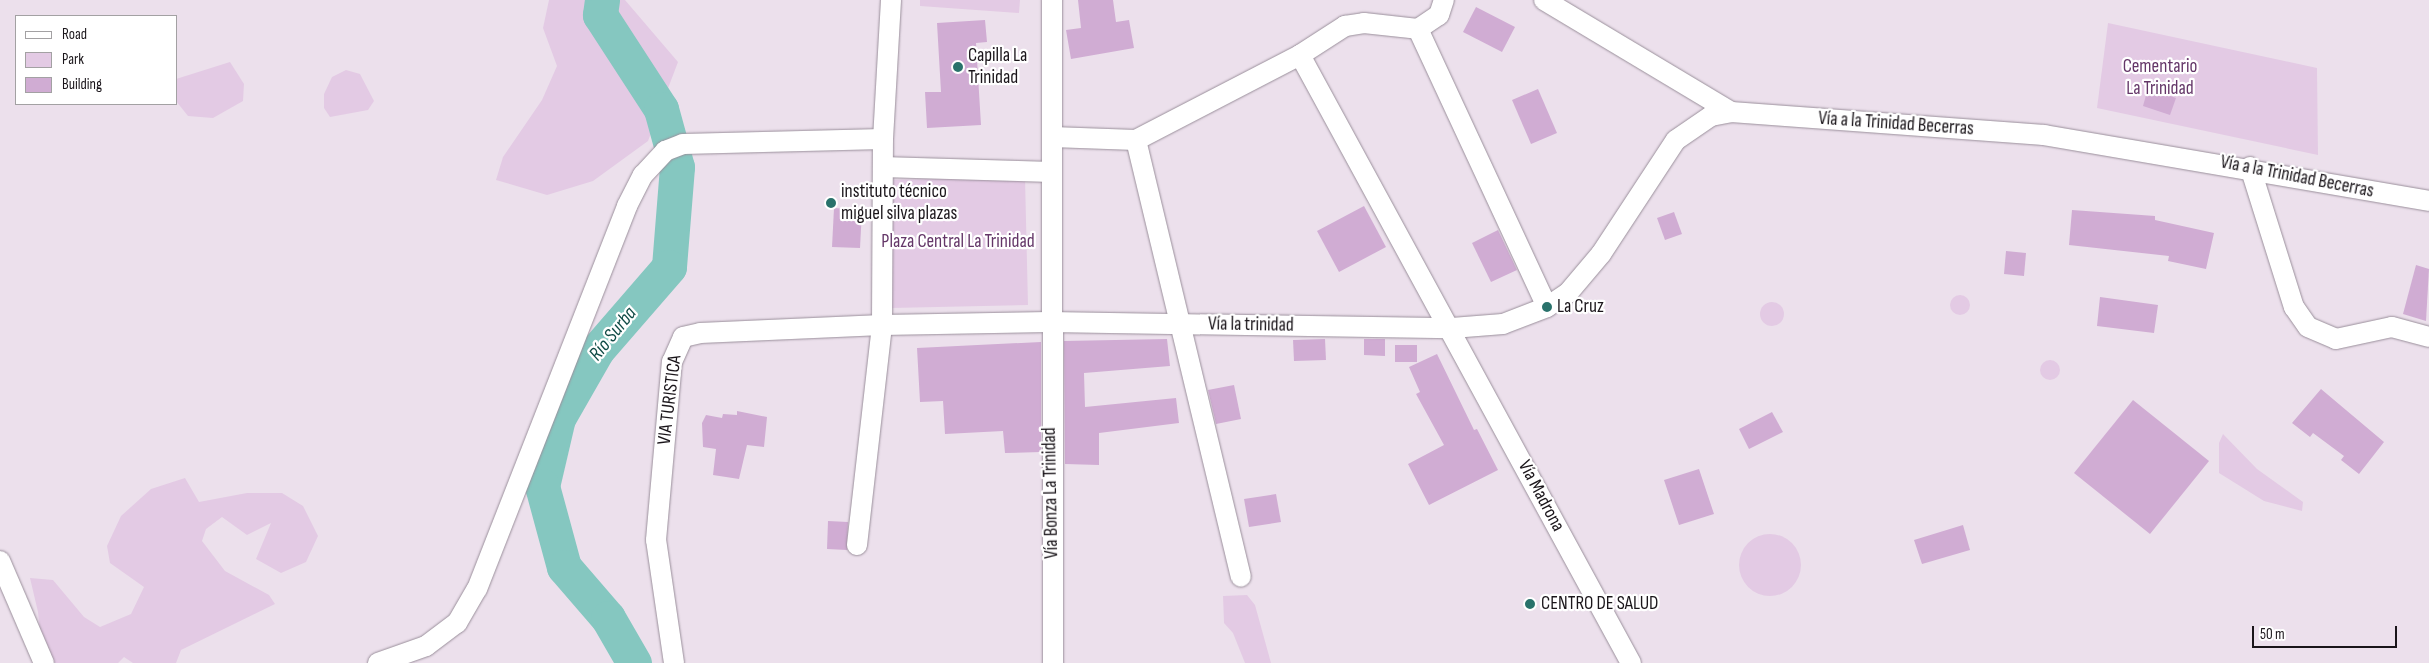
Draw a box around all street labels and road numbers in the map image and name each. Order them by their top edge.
street label: Vía a la Trinidad Becerras [1818,107,1974,141]
street label: Vía a la Trinidad Becerras [2218,151,2376,203]
street label: Vía la trinidad [1208,313,1294,337]
street label: VIA TURISTICA [653,354,687,446]
street label: Vía Bonza La Trinidad [1038,427,1064,559]
street label: Vía Madrona [1513,456,1569,536]

